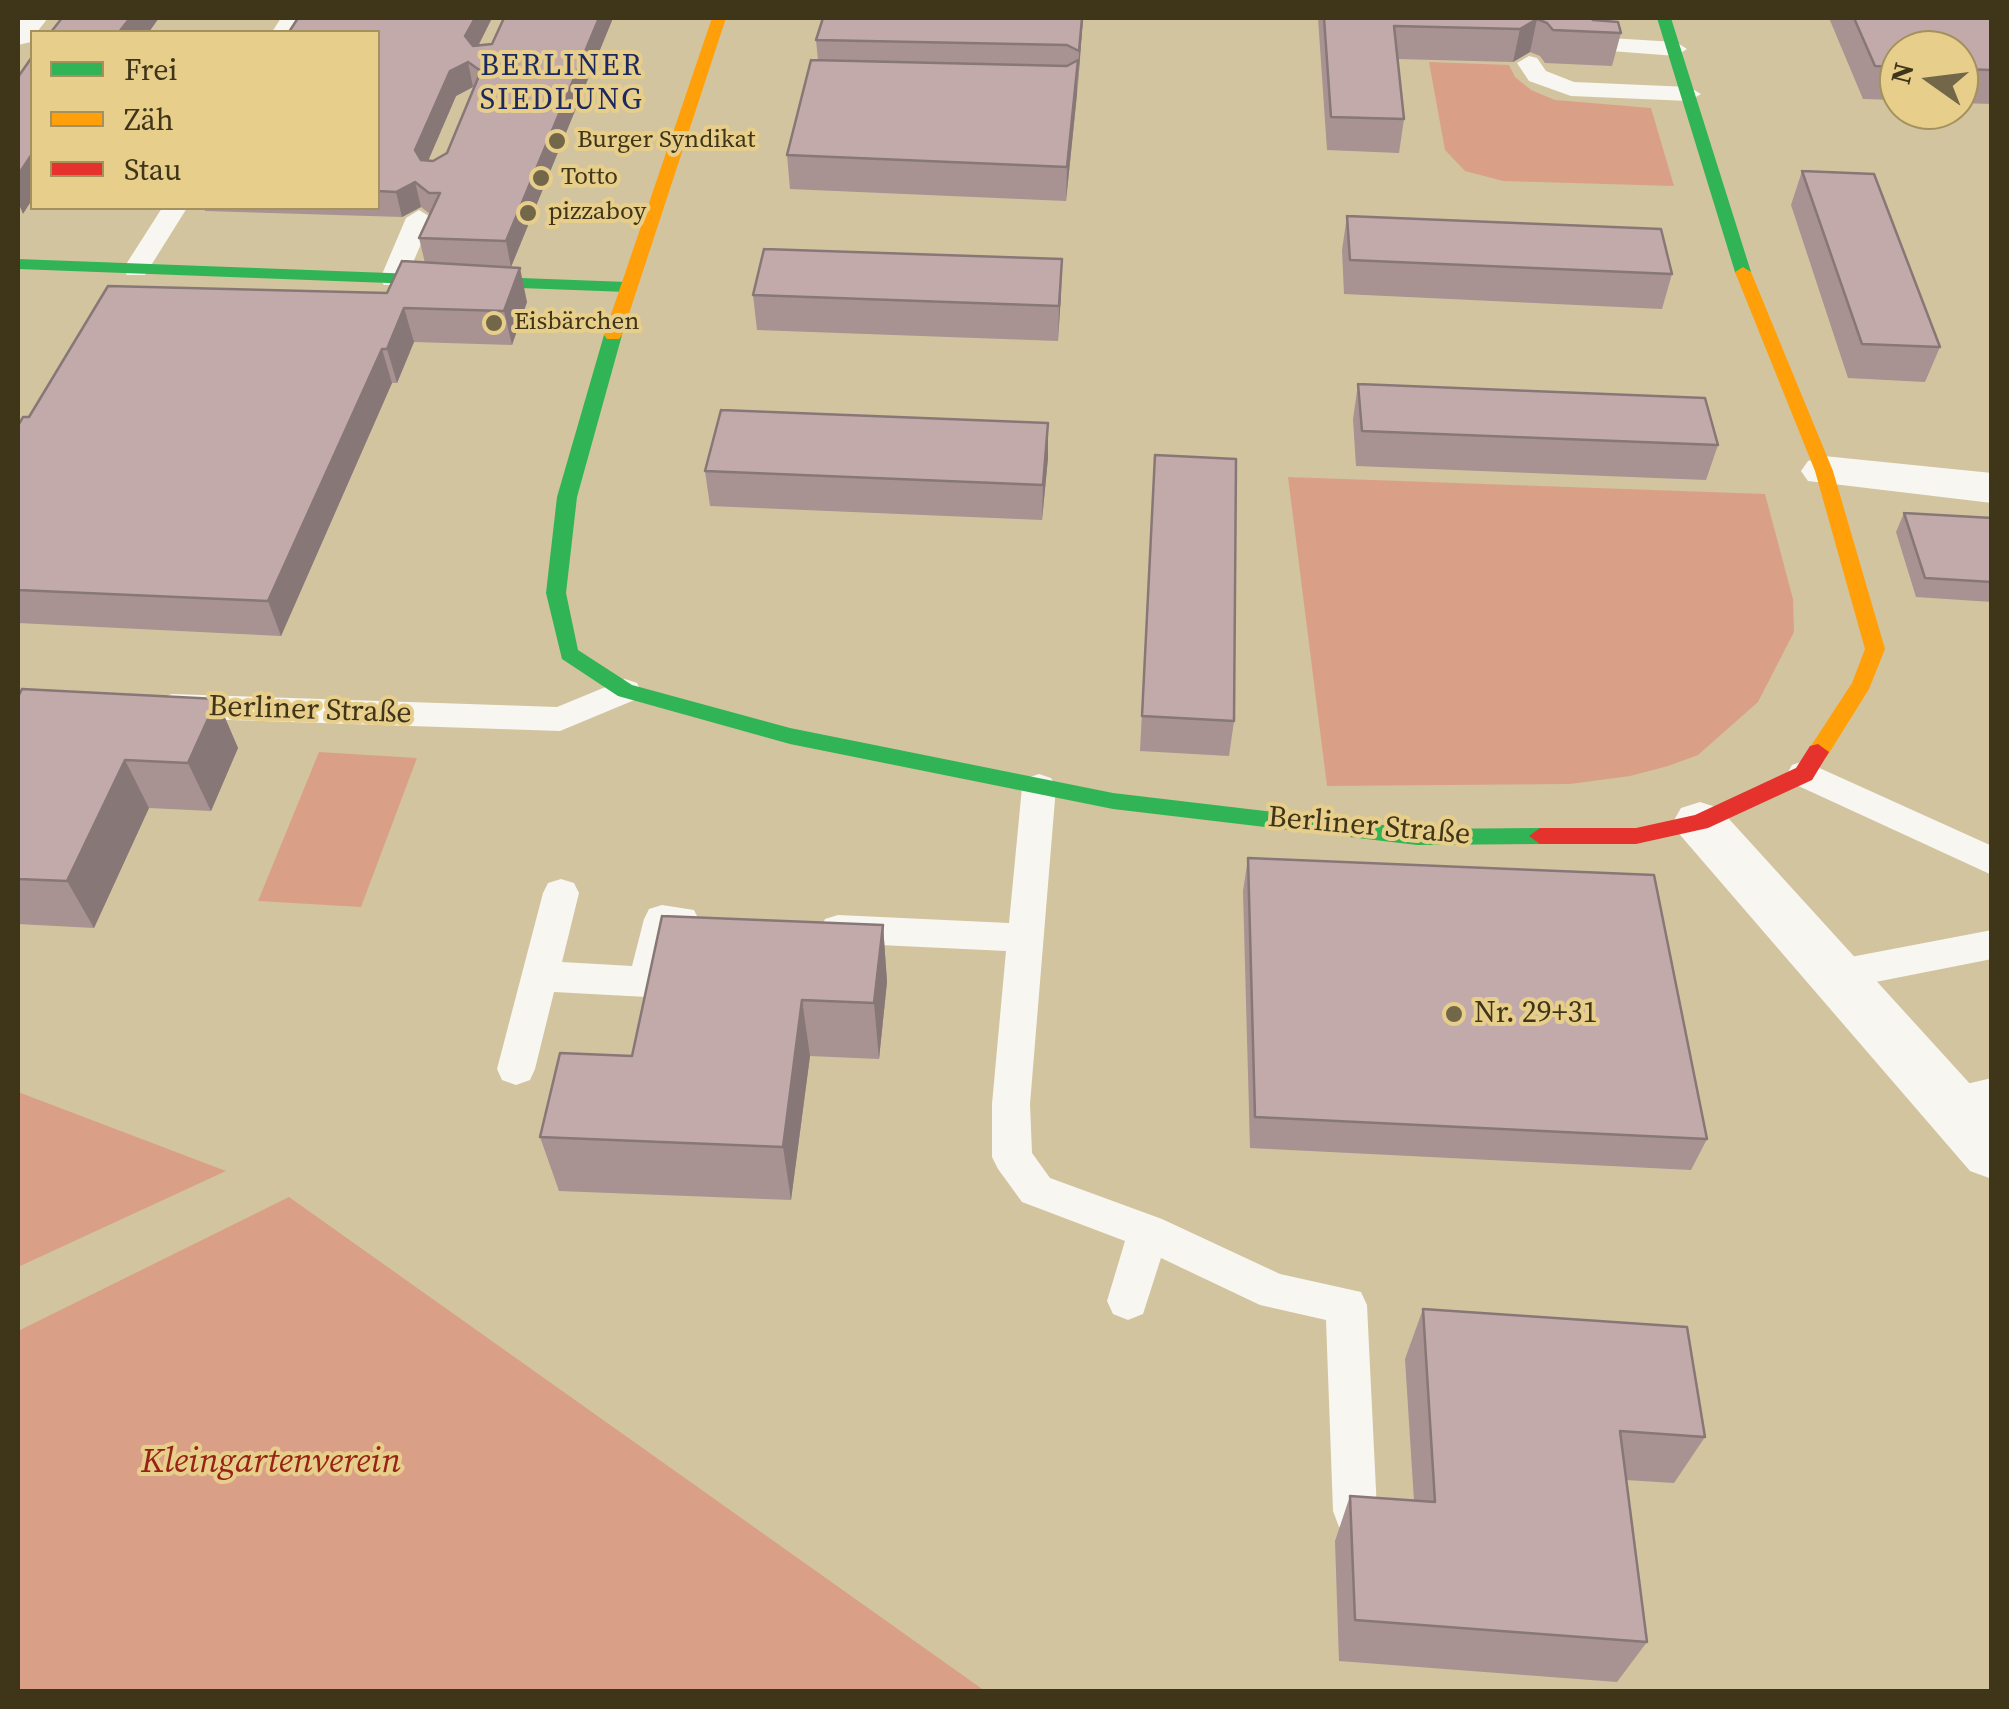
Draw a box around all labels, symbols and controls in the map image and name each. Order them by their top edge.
legend [30,30,380,210]
north arrow [1879,30,1979,130]
text: Frei [124,49,177,90]
district label: BERLINER SIEDLUNG [480,49,644,120]
text: N [1881,59,1923,88]
text: Zäh [124,99,174,140]
place label: Burger Syndikat [577,126,755,156]
marker: Burger Syndikat [546,130,568,152]
text: Stau [124,149,182,190]
place label: Totto [561,163,618,193]
marker: Totto [530,167,552,189]
place label: pizzaboy [548,198,646,228]
marker: pizzaboy [517,202,539,224]
place label: Eisbärchen [514,308,639,338]
marker: Eisbärchen [483,312,505,334]
street label: Berliner Straße [208,689,412,733]
street label: Berliner Straße [1266,800,1472,854]
place label: Nr. 29+31 [1474,996,1598,1032]
marker: Nr. 29+31 [1443,1003,1465,1025]
park label: Kleingartenverein [141,1442,401,1484]

